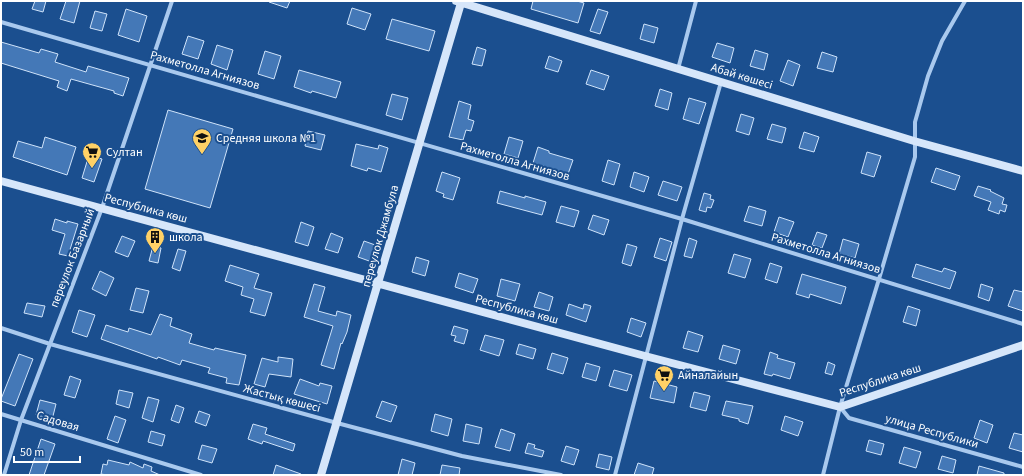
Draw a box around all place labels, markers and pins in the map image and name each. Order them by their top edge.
school or university icon: Средняя школа №1 [191,127,213,155]
place label: Средняя школа №1 [216,130,316,147]
supermarket icon: Султан [81,141,103,169]
place label: Султан [106,144,143,161]
building icon: школа [144,226,166,254]
place label: школа [169,229,203,246]
supermarket icon: Айналайын [653,364,675,392]
place label: Айналайын [678,367,738,384]

